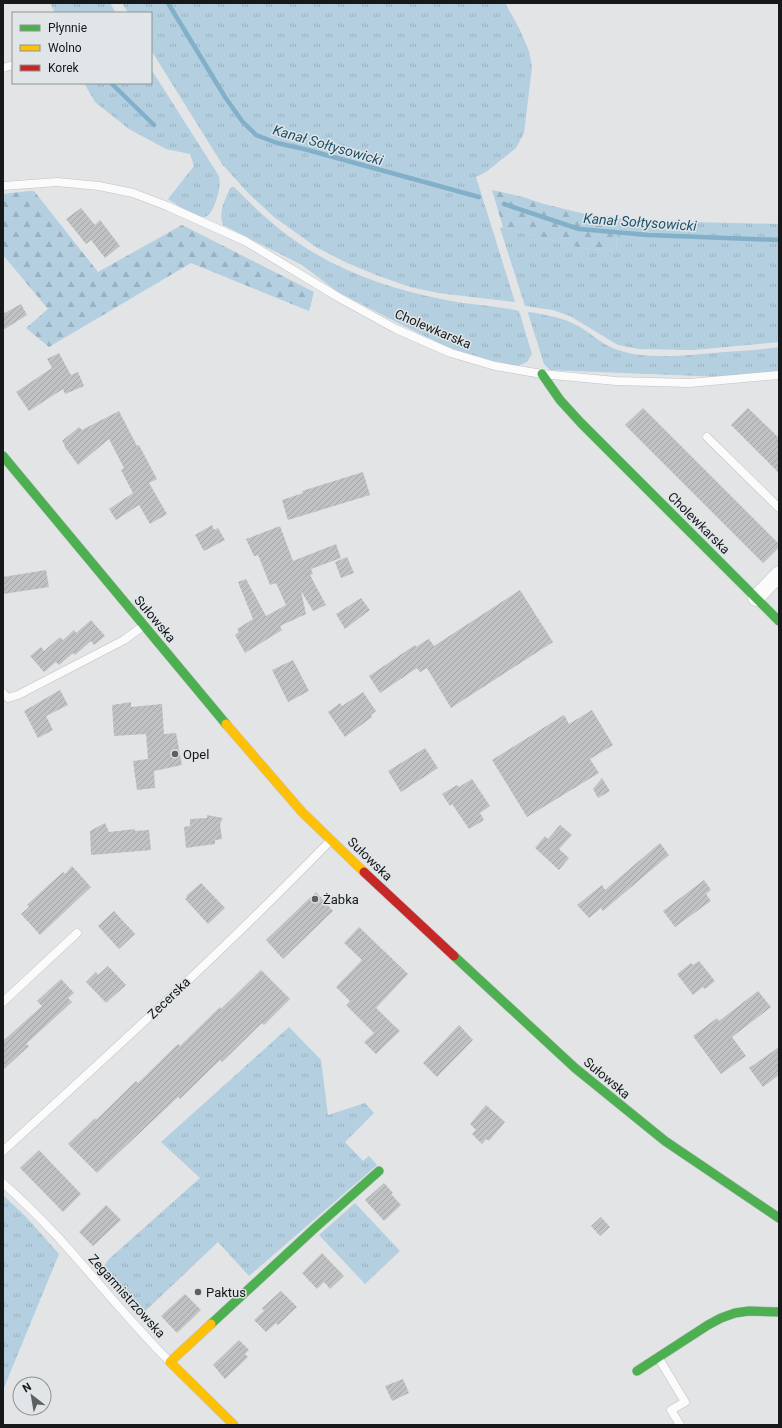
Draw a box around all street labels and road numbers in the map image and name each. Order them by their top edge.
street label: Cholewkarska [393,306,473,352]
street label: Cholewkarska [665,489,733,557]
street label: Sułowska [131,593,179,645]
street label: Sułowska [345,834,395,884]
street label: Zecerska [145,974,193,1022]
street label: Sułowska [581,1054,633,1102]
street label: Zegarmistrzowska [86,1251,168,1341]

